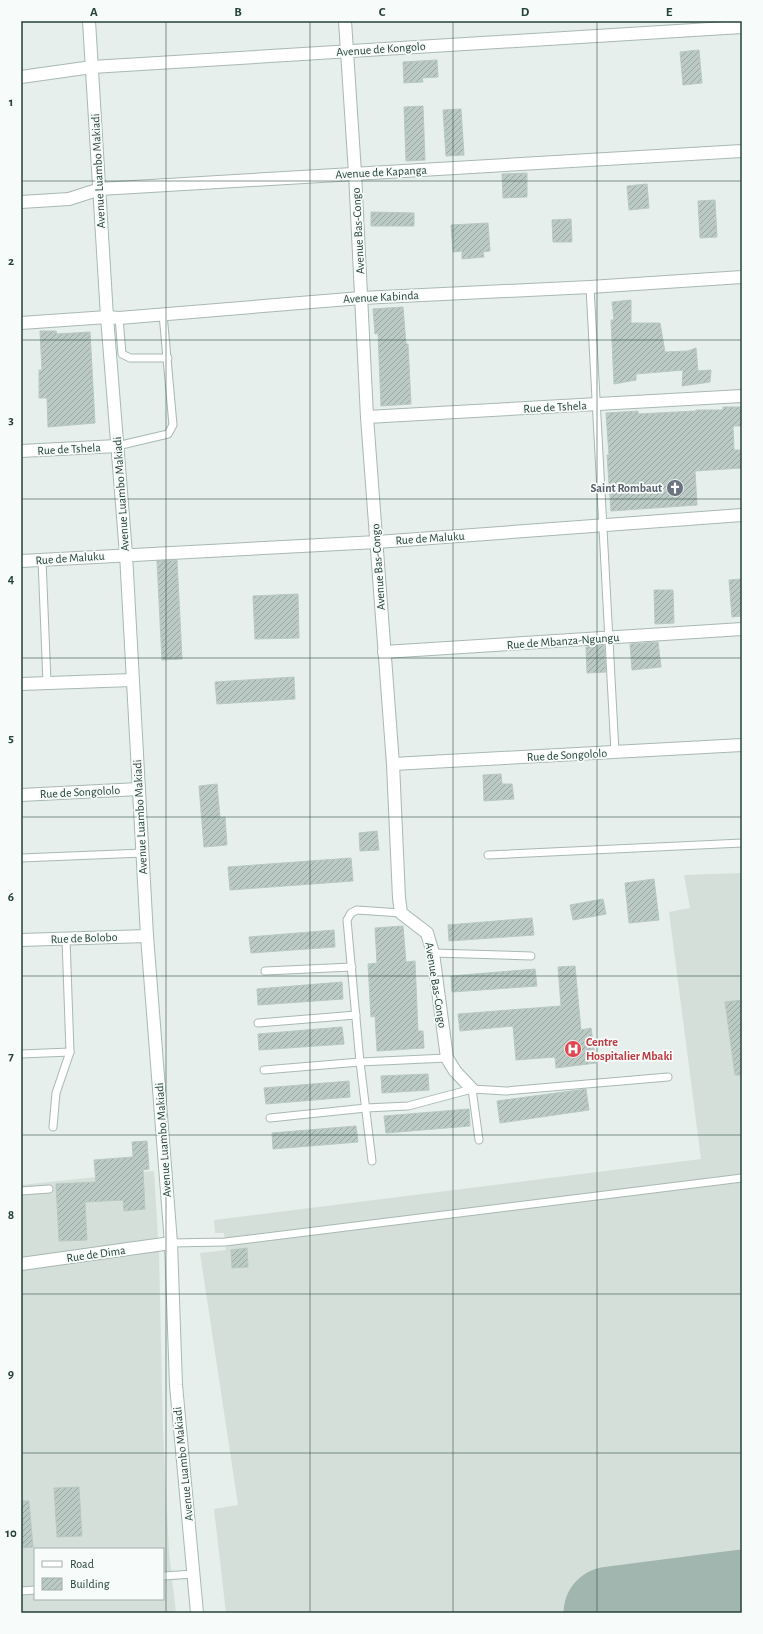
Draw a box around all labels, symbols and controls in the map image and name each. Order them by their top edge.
text: A [90,6,98,19]
text: B [234,6,242,19]
text: C [379,6,386,19]
text: D [521,6,530,19]
text: E [666,6,673,19]
street label: Avenue de Kongolo [336,40,426,58]
text: 1 [9,96,13,109]
street label: Avenue Luambo Makiadi [89,113,107,229]
street label: Avenue de Kapanga [335,164,428,180]
street label: Avenue Bas-Congo [350,187,366,275]
text: 2 [8,255,14,268]
street label: Avenue Kabinda [343,289,420,305]
street label: Rue de Tshela [523,399,588,415]
text: 3 [8,414,14,427]
street label: Avenue Luambo Makiadi [111,436,131,552]
street label: Rue de Tshela [37,441,102,457]
church icon: Saint Rombaut [665,478,685,498]
place label: Saint Rombaut [591,482,662,494]
street label: Avenue Bas-Congo [369,523,387,611]
street label: Rue de Maluku [395,530,465,546]
street label: Rue de Maluku [35,550,105,566]
text: 4 [8,573,15,586]
street label: Rue de Mbanza-Ngungu [506,631,620,651]
text: 5 [8,732,14,745]
street label: Rue de Songololo [526,747,608,763]
street label: Avenue Luambo Makiadi [131,759,149,875]
street label: Rue de Songololo [39,784,121,800]
text: 6 [8,891,14,904]
street label: Rue de Bolobo [50,931,118,945]
street label: Avenue Bas-Congo [423,941,449,1029]
place label: Centre Hospitalier Mbaki [586,1036,672,1062]
hospital icon: Centre Hospitalier Mbaki [563,1039,583,1059]
text: 7 [8,1050,14,1063]
street label: Avenue Luambo Makiadi [153,1082,173,1198]
text: 8 [8,1209,14,1222]
street label: Rue de Dima [66,1244,127,1264]
text: 9 [8,1368,14,1381]
street label: Avenue Luambo Makiadi [171,1406,195,1522]
text: 10 [5,1527,17,1540]
legend [34,1548,164,1600]
text: Road [70,1558,94,1570]
text: Building [70,1578,110,1590]

